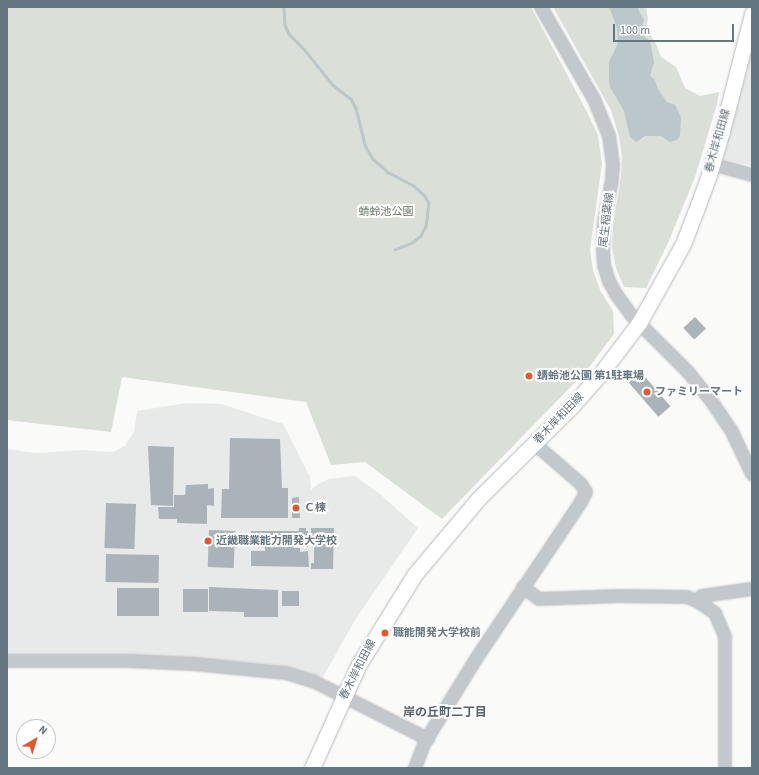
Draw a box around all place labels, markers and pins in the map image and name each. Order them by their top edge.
place label: 蜻蛉池公園 第1駐車場 [537,369,644,383]
marker: 蜻蛉池公園 第1駐車場 [524,371,534,381]
place label: ファミリーマート [655,385,743,399]
marker: ファミリーマート [642,387,652,397]
place label: Ｃ棟 [304,501,326,515]
marker: Ｃ棟 [291,503,301,513]
place label: 近畿職業能力開発大学校 [216,534,337,548]
marker: 近畿職業能力開発大学校 [203,536,213,546]
place label: 職能開発大学校前 [393,626,481,640]
marker: 職能開発大学校前 [380,628,390,638]

